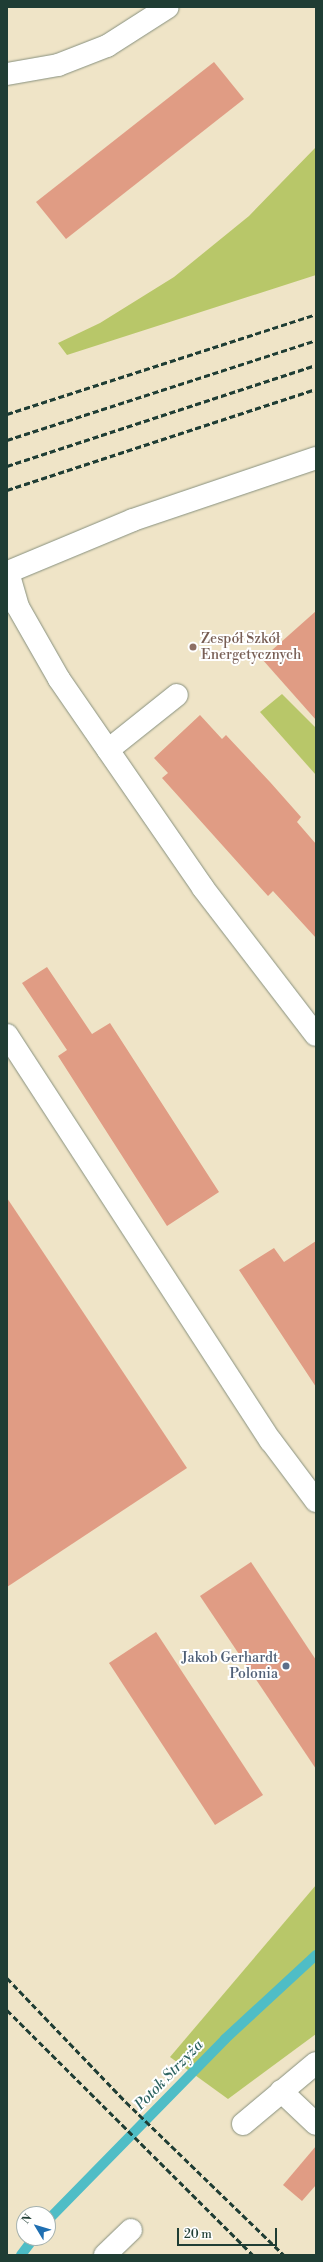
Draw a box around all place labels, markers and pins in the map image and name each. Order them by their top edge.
place label: Zespół Szkół Energetycznych [201,631,301,664]
marker: Zespół Szkół Energetycznych [188,642,198,652]
place label: Jakob Gerhardt Polonia [182,1650,278,1682]
marker: Jakob Gerhardt Polonia [281,1661,291,1671]

